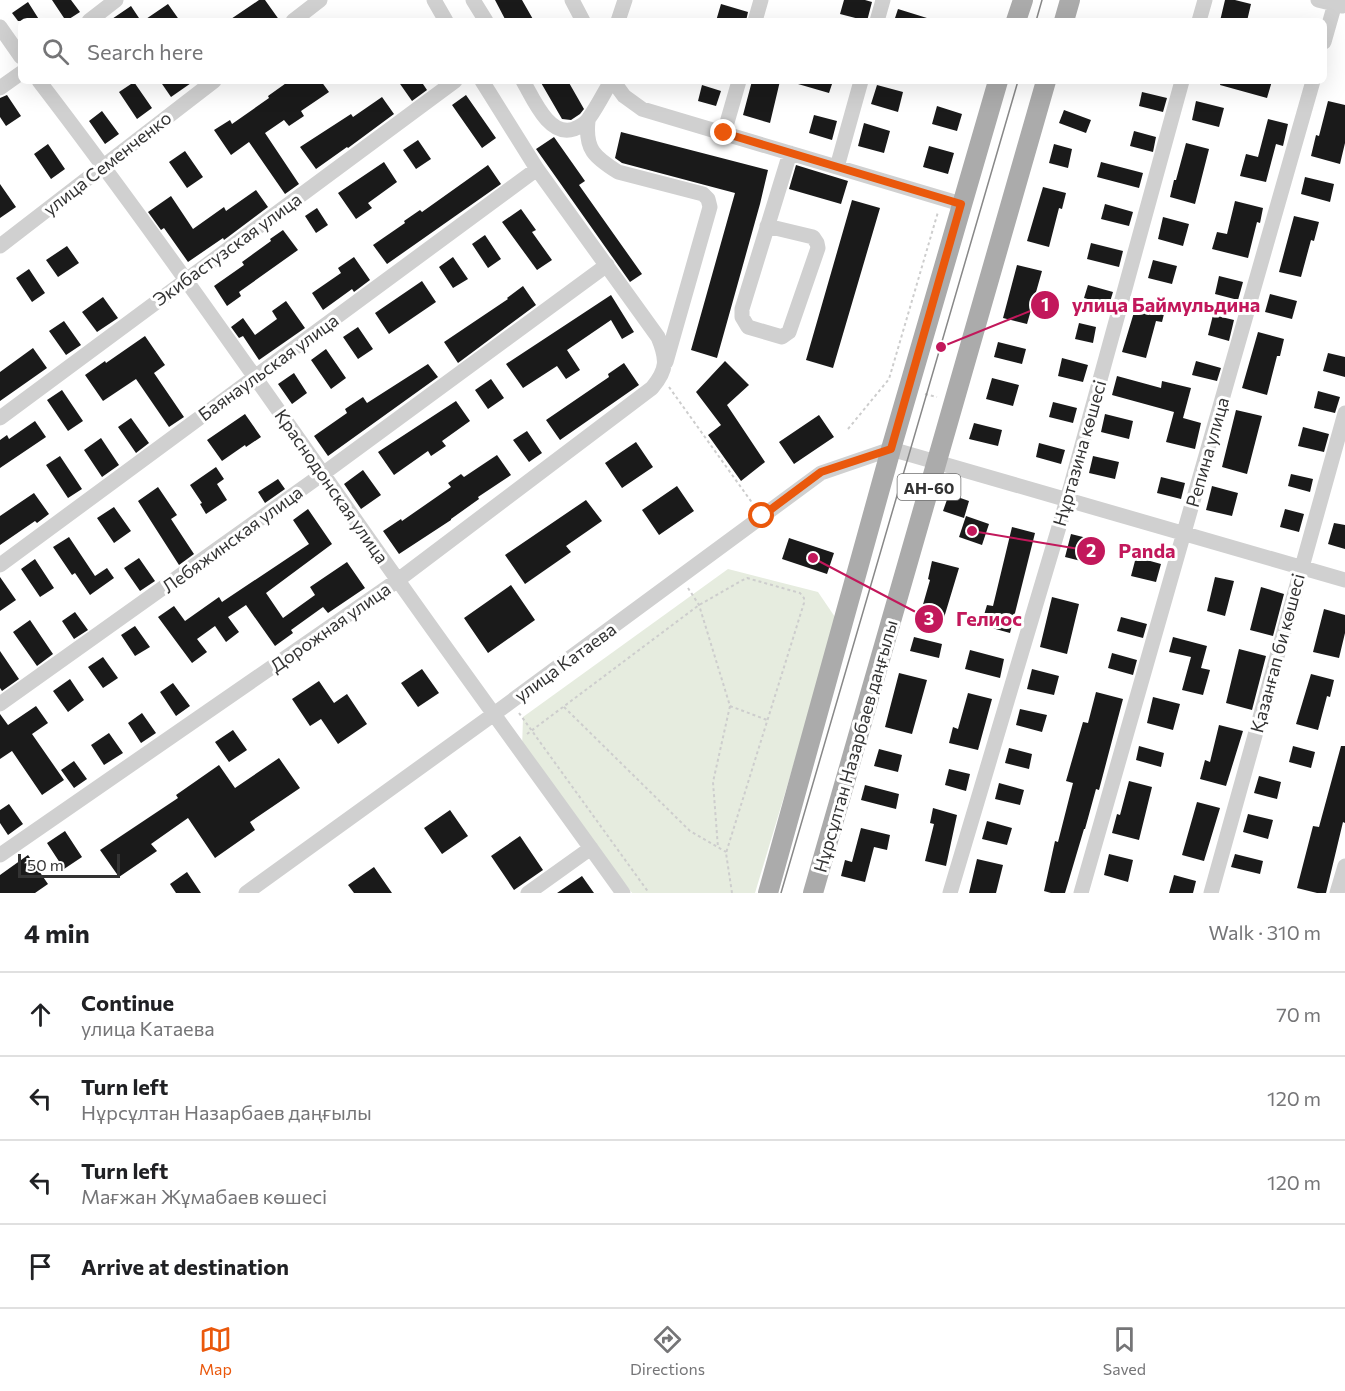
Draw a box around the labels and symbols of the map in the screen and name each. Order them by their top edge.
street label: улица Семенченко [39,106,175,220]
route end [710,119,736,145]
street label: Экибастузская улица [149,188,305,310]
callout: улица Баймульдина [1030,286,1272,324]
text: улица Баймульдина [1072,292,1260,316]
text: 1 [1041,293,1049,315]
street label: Баянаульская улица [194,309,342,425]
street label: Нұртазина көшесі [1048,377,1110,529]
street label: Репина улица [1181,395,1233,509]
street label: Краснодонская улица [270,405,394,567]
road number: АН-60 [898,474,960,500]
street label: Лебяжинская улица [157,481,307,597]
route start [748,502,774,528]
callout: Panda [1076,532,1187,570]
text: Panda [1118,538,1176,562]
text: 2 [1086,539,1096,561]
street label: Қазанғап би көшесі [1245,571,1309,735]
street label: Дорожная улица [266,577,394,677]
callout: Гелиос [914,600,1034,638]
text: Гелиос [956,606,1022,630]
text: 3 [924,607,934,629]
street label: Нұрсұлтан Назарбаев даңғылы [808,617,902,875]
street label: улица Катаева [510,618,620,706]
scale bar [18,851,120,878]

